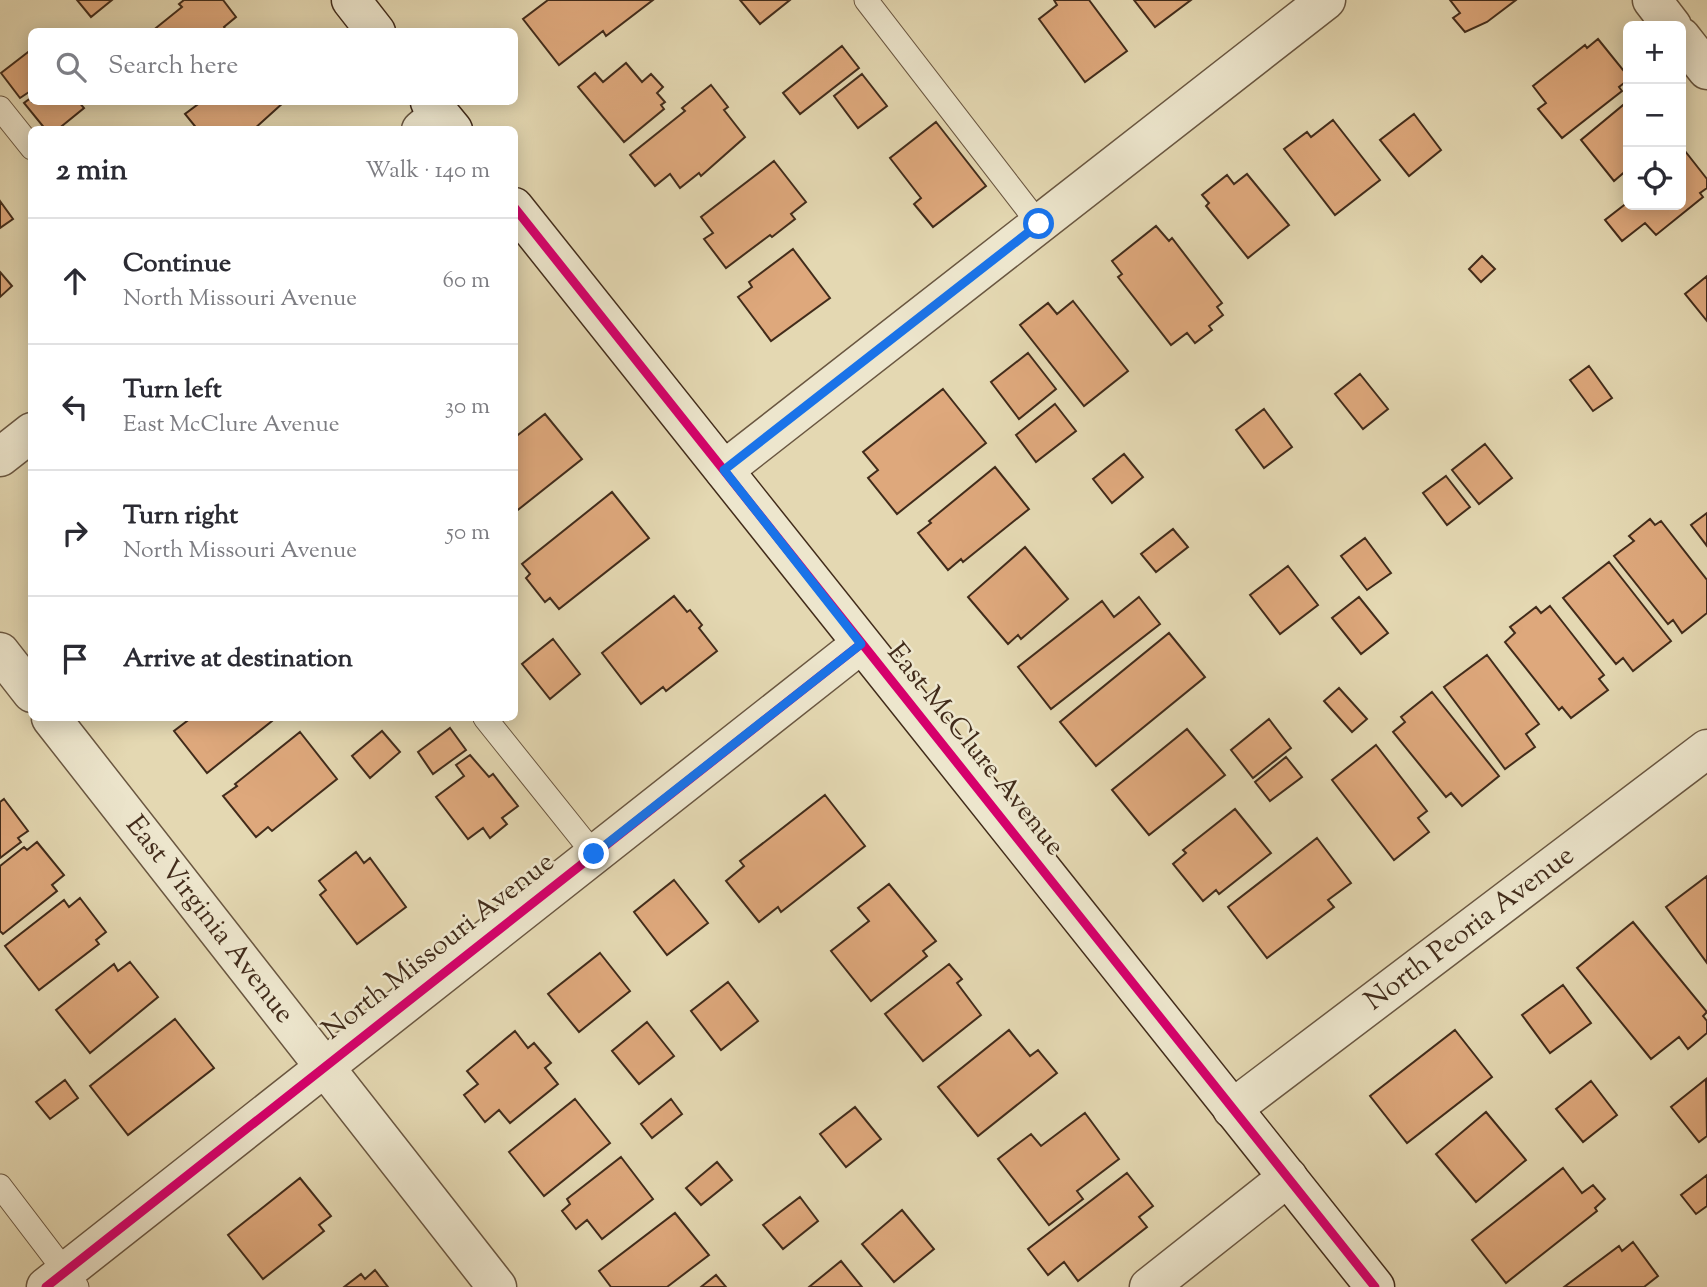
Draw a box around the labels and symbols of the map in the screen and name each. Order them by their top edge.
route start [1023,208,1054,239]
street label: East McClure Avenue [876,635,1074,865]
street label: East Virginia Avenue [115,808,303,1032]
street label: North Peoria Avenue [1357,837,1583,1021]
route end [578,838,609,869]
street label: North Missouri Avenue [314,844,564,1050]

